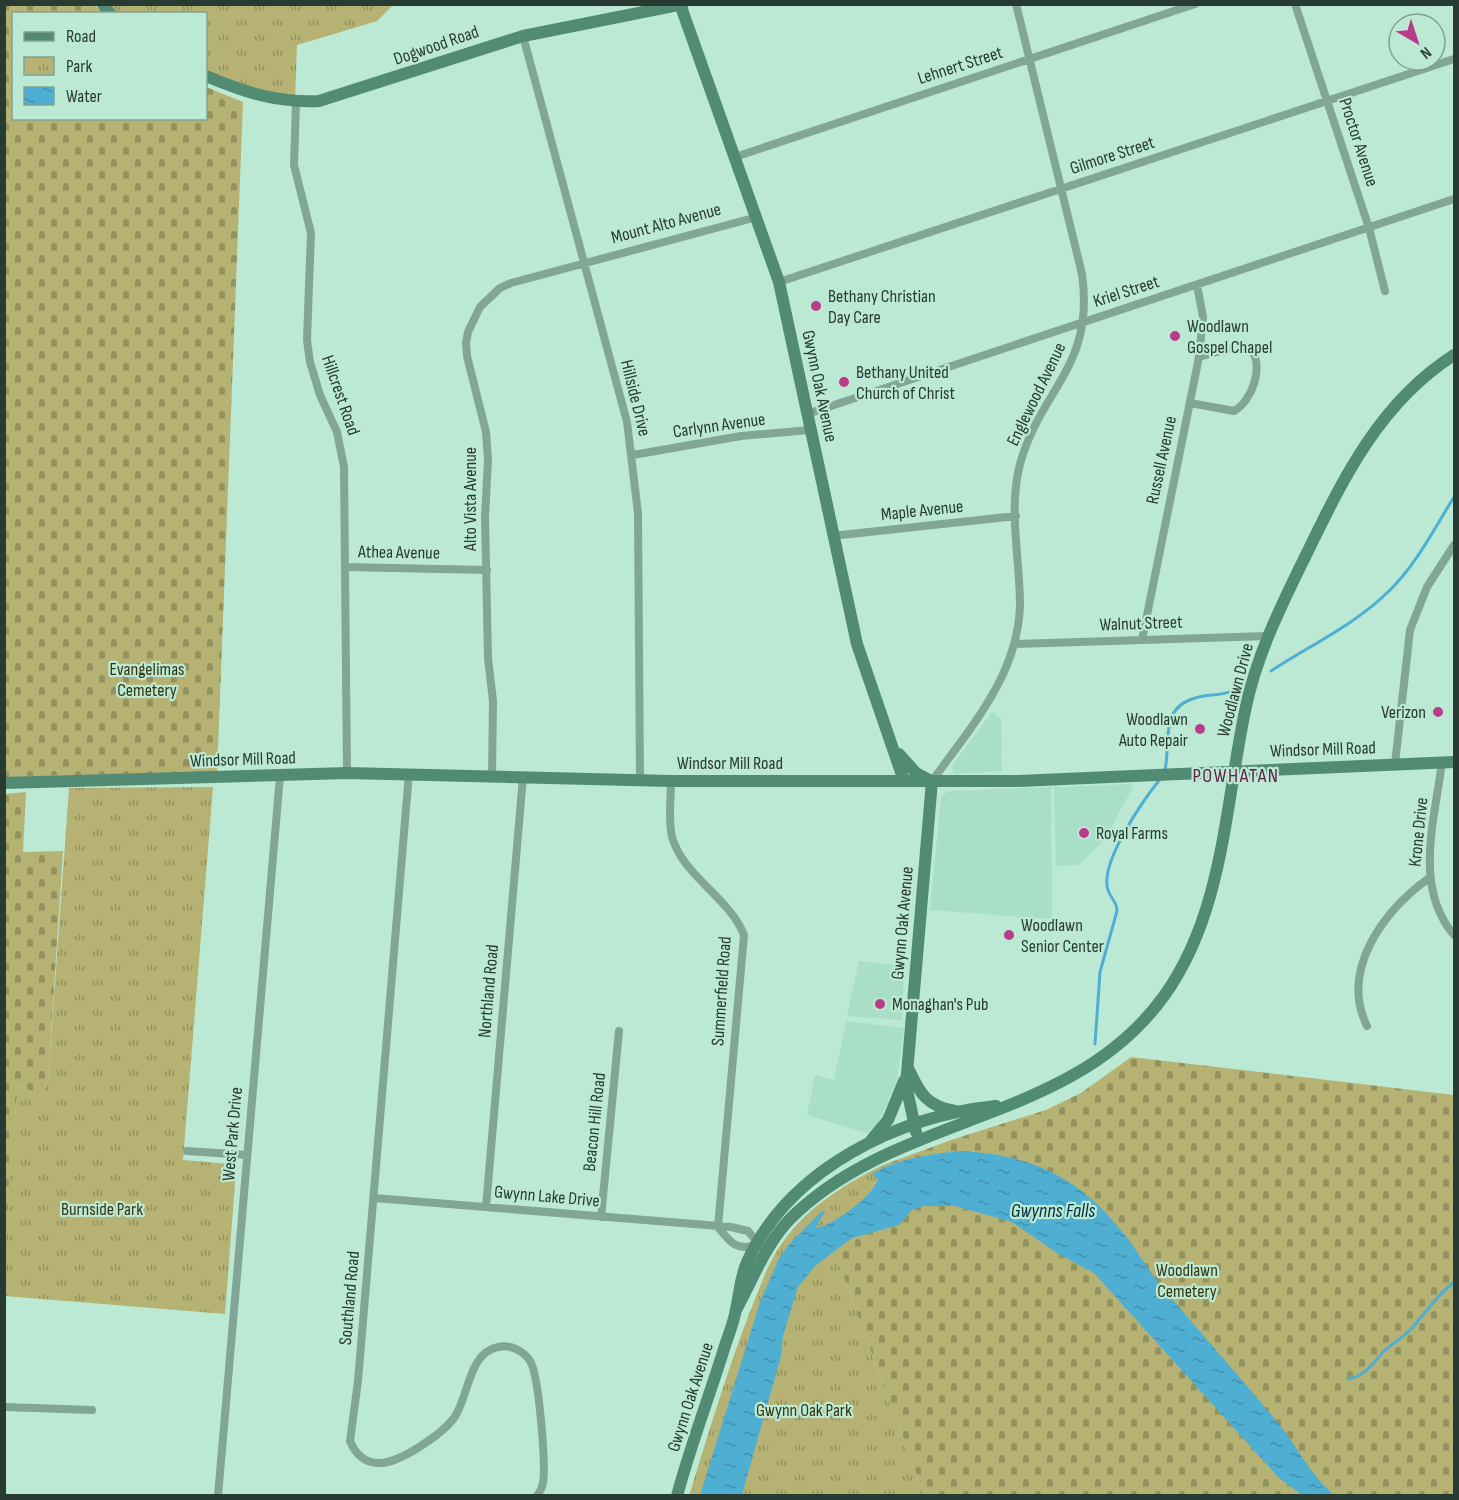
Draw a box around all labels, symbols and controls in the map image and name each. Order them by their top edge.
legend [12,12,207,120]
north arrow [1387,12,1447,72]
street label: Dogwood Road [391,21,481,70]
text: Road [66,26,96,47]
street label: Lehnert Street [915,42,1006,89]
text: N [1416,42,1435,63]
text: Park [66,56,92,77]
text: Water [66,86,102,107]
street label: Proctor Avenue [1334,95,1383,189]
street label: Gilmore Street [1067,132,1158,179]
street label: Mount Alto Avenue [609,199,723,248]
street label: Kriel Street [1091,271,1162,312]
place label: Bethany Christian Day Care [828,286,936,328]
marker: Bethany Christian Day Care [809,299,823,313]
place label: Woodlawn Gospel Chapel [1187,316,1272,358]
street label: Gwynn Oak Avenue [797,328,842,444]
marker: Woodlawn Gospel Chapel [1168,329,1182,343]
street label: Englewood Avenue [1002,339,1070,449]
street label: Hillcrest Road [317,352,364,438]
street label: Hillside Drive [616,358,655,439]
place label: Bethany United Church of Christ [856,362,955,404]
marker: Bethany United Church of Christ [837,375,851,389]
street label: Carlynn Avenue [672,409,767,442]
street label: Russell Avenue [1142,414,1181,506]
street label: Alto Vista Avenue [460,447,481,552]
street label: Maple Avenue [880,496,964,525]
street label: Athea Avenue [357,541,440,564]
street label: Walnut Street [1099,612,1183,635]
street label: Woodlawn Drive [1213,641,1258,739]
park label: Evangelimas Cemetery [109,659,185,701]
place label: Verizon [1381,702,1426,723]
marker: Verizon [1431,705,1445,719]
place label: Woodlawn Auto Repair [1118,709,1188,751]
marker: Woodlawn Auto Repair [1193,722,1207,736]
street label: Windsor Mill Road [1270,737,1376,762]
street label: Windsor Mill Road [190,747,296,772]
street label: Windsor Mill Road [677,753,783,774]
district label: POWHATAN [1192,764,1280,788]
street label: Krone Drive [1404,796,1433,868]
place label: Royal Farms [1096,823,1168,844]
marker: Royal Farms [1077,826,1091,840]
street label: Gwynn Oak Avenue [887,866,918,980]
place label: Woodlawn Senior Center [1021,915,1104,957]
marker: Woodlawn Senior Center [1002,928,1016,942]
street label: Summerfield Road [707,936,736,1047]
street label: Northland Road [474,944,503,1039]
place label: Monaghan's Pub [892,994,988,1015]
marker: Monaghan's Pub [873,997,887,1011]
street label: Beacon Hill Road [579,1072,610,1173]
street label: West Park Drive [218,1086,247,1182]
street label: Gwynn Lake Drive [493,1181,601,1212]
park label: Burnside Park [61,1199,143,1220]
water label: Gwynns Falls [1011,1199,1095,1223]
street label: Southland Road [335,1250,364,1346]
park label: Woodlawn Cemetery [1156,1260,1218,1302]
street label: Gwynn Oak Avenue [663,1340,718,1454]
park label: Gwynn Oak Park [756,1400,852,1421]

